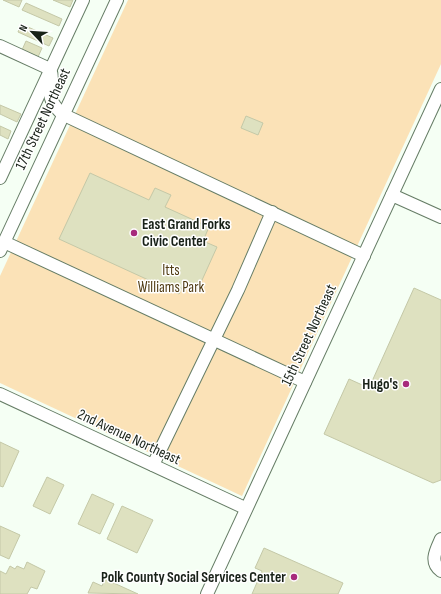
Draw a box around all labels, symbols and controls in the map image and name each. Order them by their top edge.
north arrow [12,12,52,52]
text: N [16,22,31,33]
street label: 17th Street Northeast [11,65,75,173]
place label: East Grand Forks Civic Center [142,215,231,251]
marker: East Grand Forks Civic Center [129,228,139,238]
park label: Itts Williams Park [138,261,204,297]
street label: 15th Street Northeast [277,281,341,389]
place label: Hugo's [362,375,398,394]
marker: Hugo's [401,379,411,389]
street label: 2nd Avenue Northeast [75,405,184,469]
place label: Polk County Social Services Center [101,568,286,587]
marker: Polk County Social Services Center [289,572,299,582]

